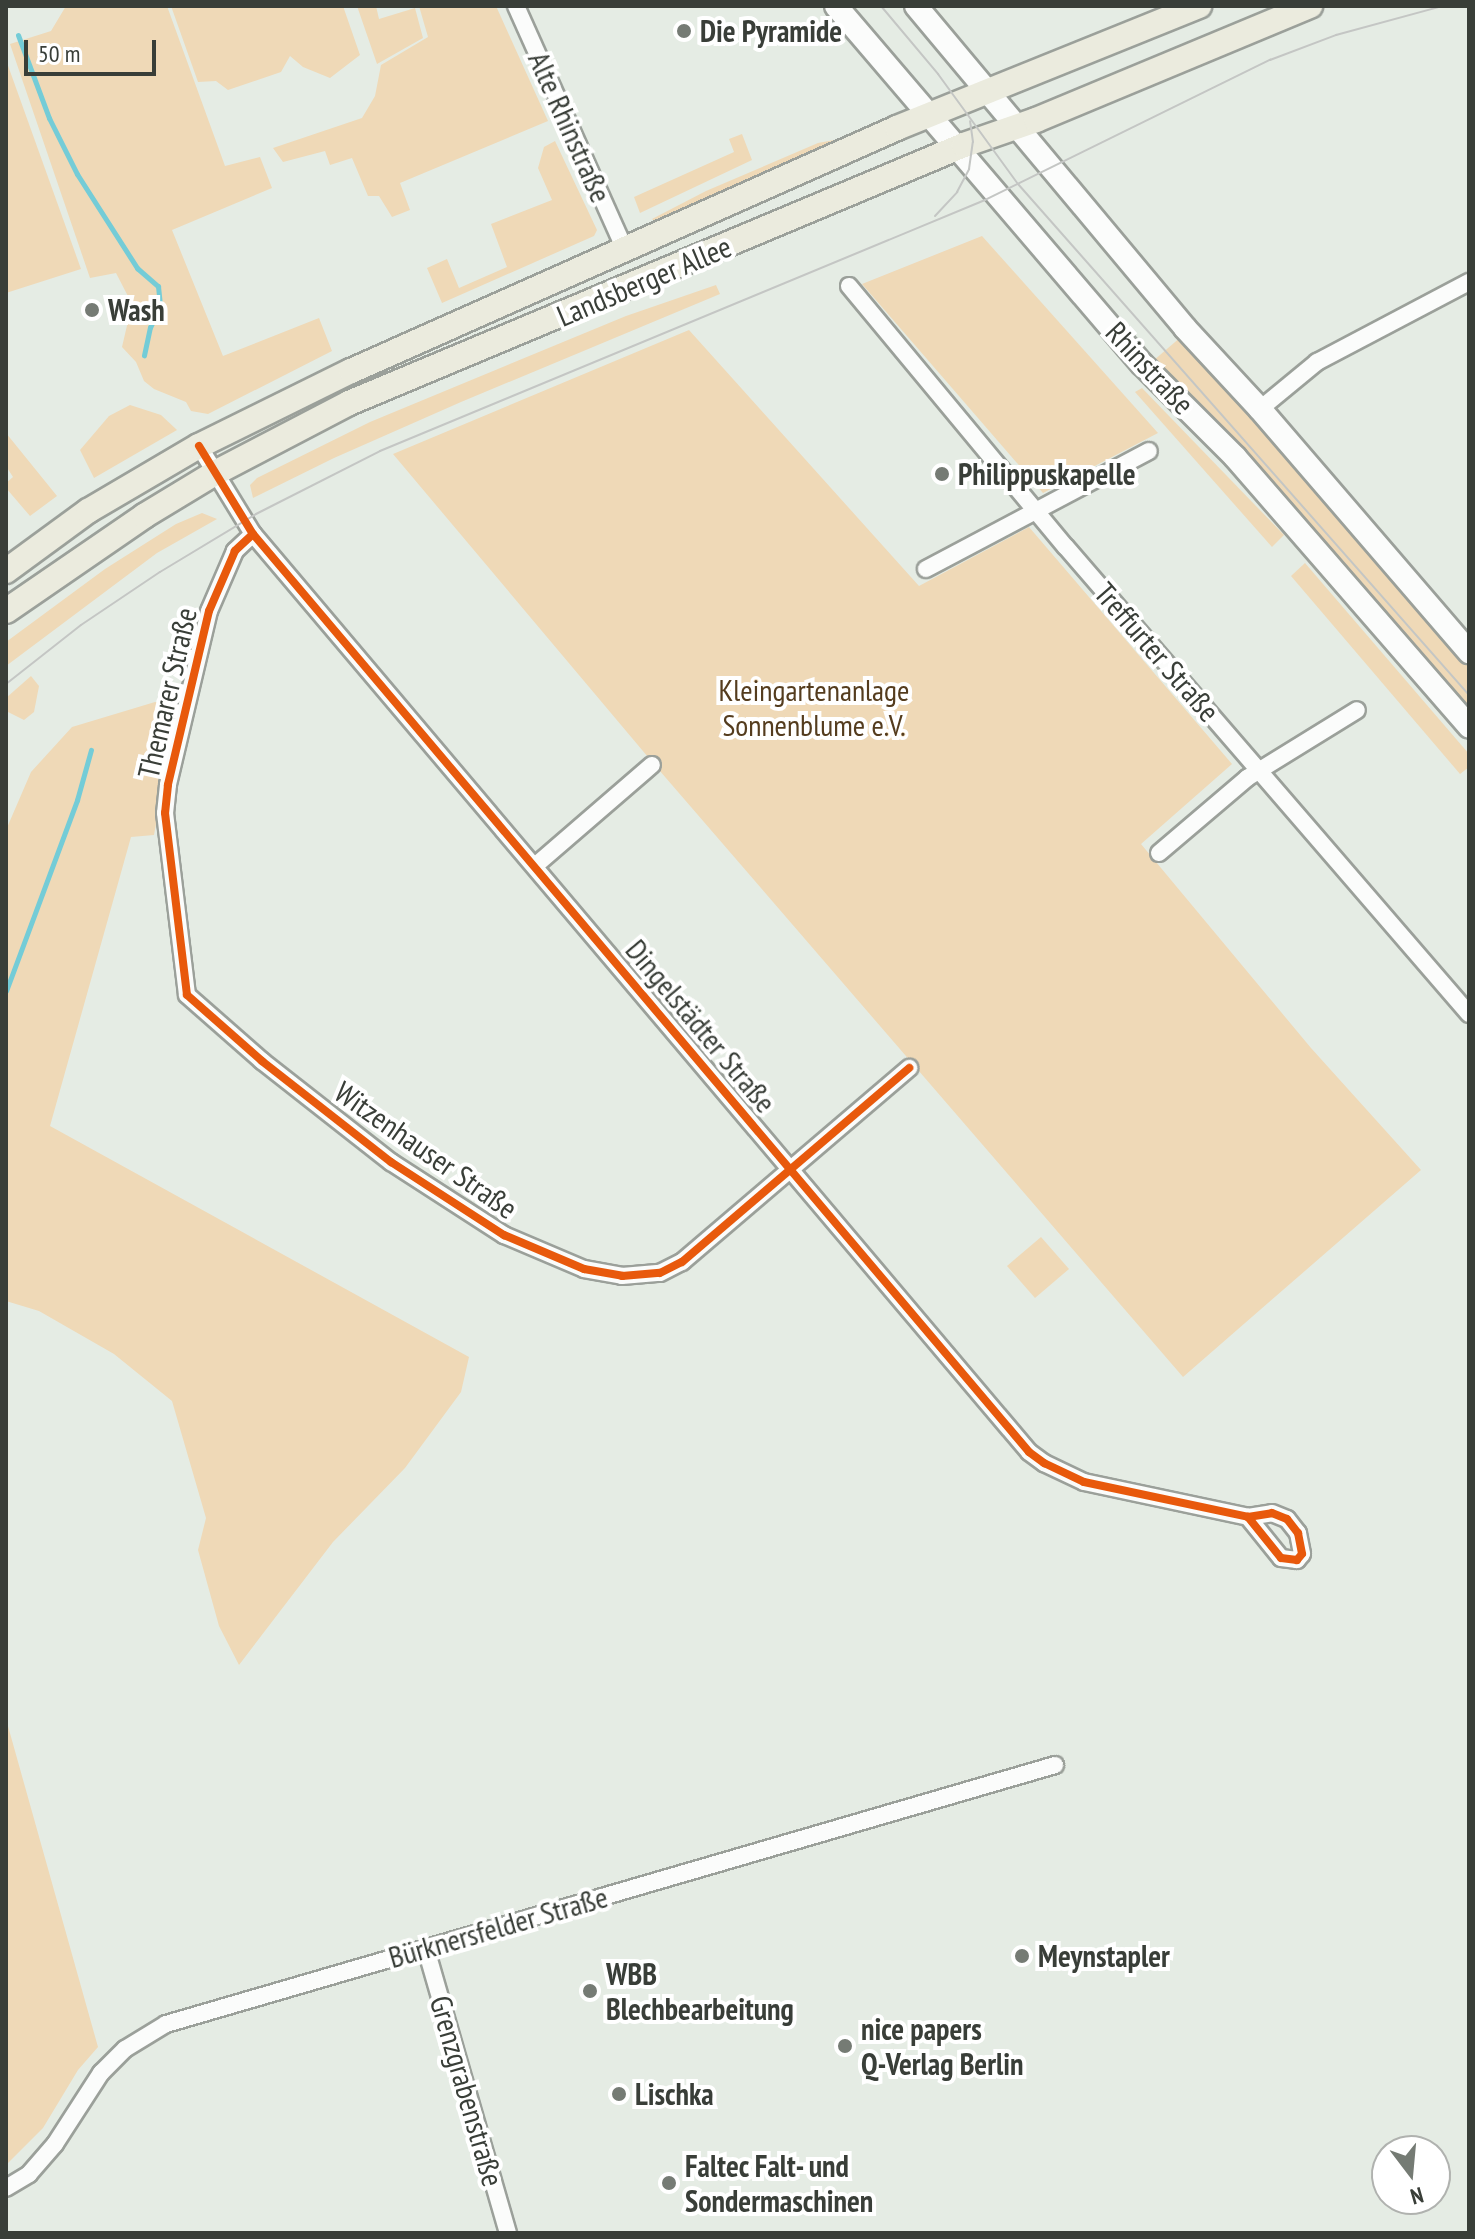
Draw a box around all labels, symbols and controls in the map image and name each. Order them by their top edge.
place label: Die Pyramide [700,13,842,49]
marker: Die Pyramide [675,22,693,40]
scale bar [28,24,160,74]
text: 50 m [38,38,80,69]
street label: Alte Rhinstraße [521,46,619,208]
street label: Landsberger Allee [551,228,737,334]
place label: Wash [108,292,165,328]
marker: Wash [83,301,101,319]
street label: Rhinstraße [1098,314,1202,422]
place label: Philippuskapelle [958,456,1136,492]
marker: Philippuskapelle [933,465,951,483]
street label: Treffurter Straße [1087,575,1227,729]
street label: Themarer Straße [130,604,204,782]
park label: Kleingartenanlage Sonnenblume e.V. [719,672,909,742]
street label: Dingelstädter Straße [618,932,784,1120]
street label: Witzenhauser Straße [328,1074,524,1226]
street label: Bürknersfelder Straße [384,1879,612,1975]
place label: Meynstapler [1038,1938,1170,1974]
marker: Meynstapler [1013,1947,1031,1965]
place label: WBB Blechbearbeitung [606,1956,794,2026]
marker: WBB Blechbearbeitung [581,1982,599,2000]
street label: Grenzgrabenstraße [423,1992,511,2190]
place label: nice papers Q-Verlag Berlin [861,2011,1024,2082]
marker: nice papers Q-Verlag Berlin [836,2037,854,2055]
place label: Lischka [635,2076,714,2112]
marker: Lischka [610,2085,628,2103]
north arrow [1371,2135,1451,2215]
place label: Faltec Falt- und Sondermaschinen [685,2148,873,2218]
marker: Faltec Falt- und Sondermaschinen [660,2174,678,2192]
text: N [1407,2181,1427,2211]

